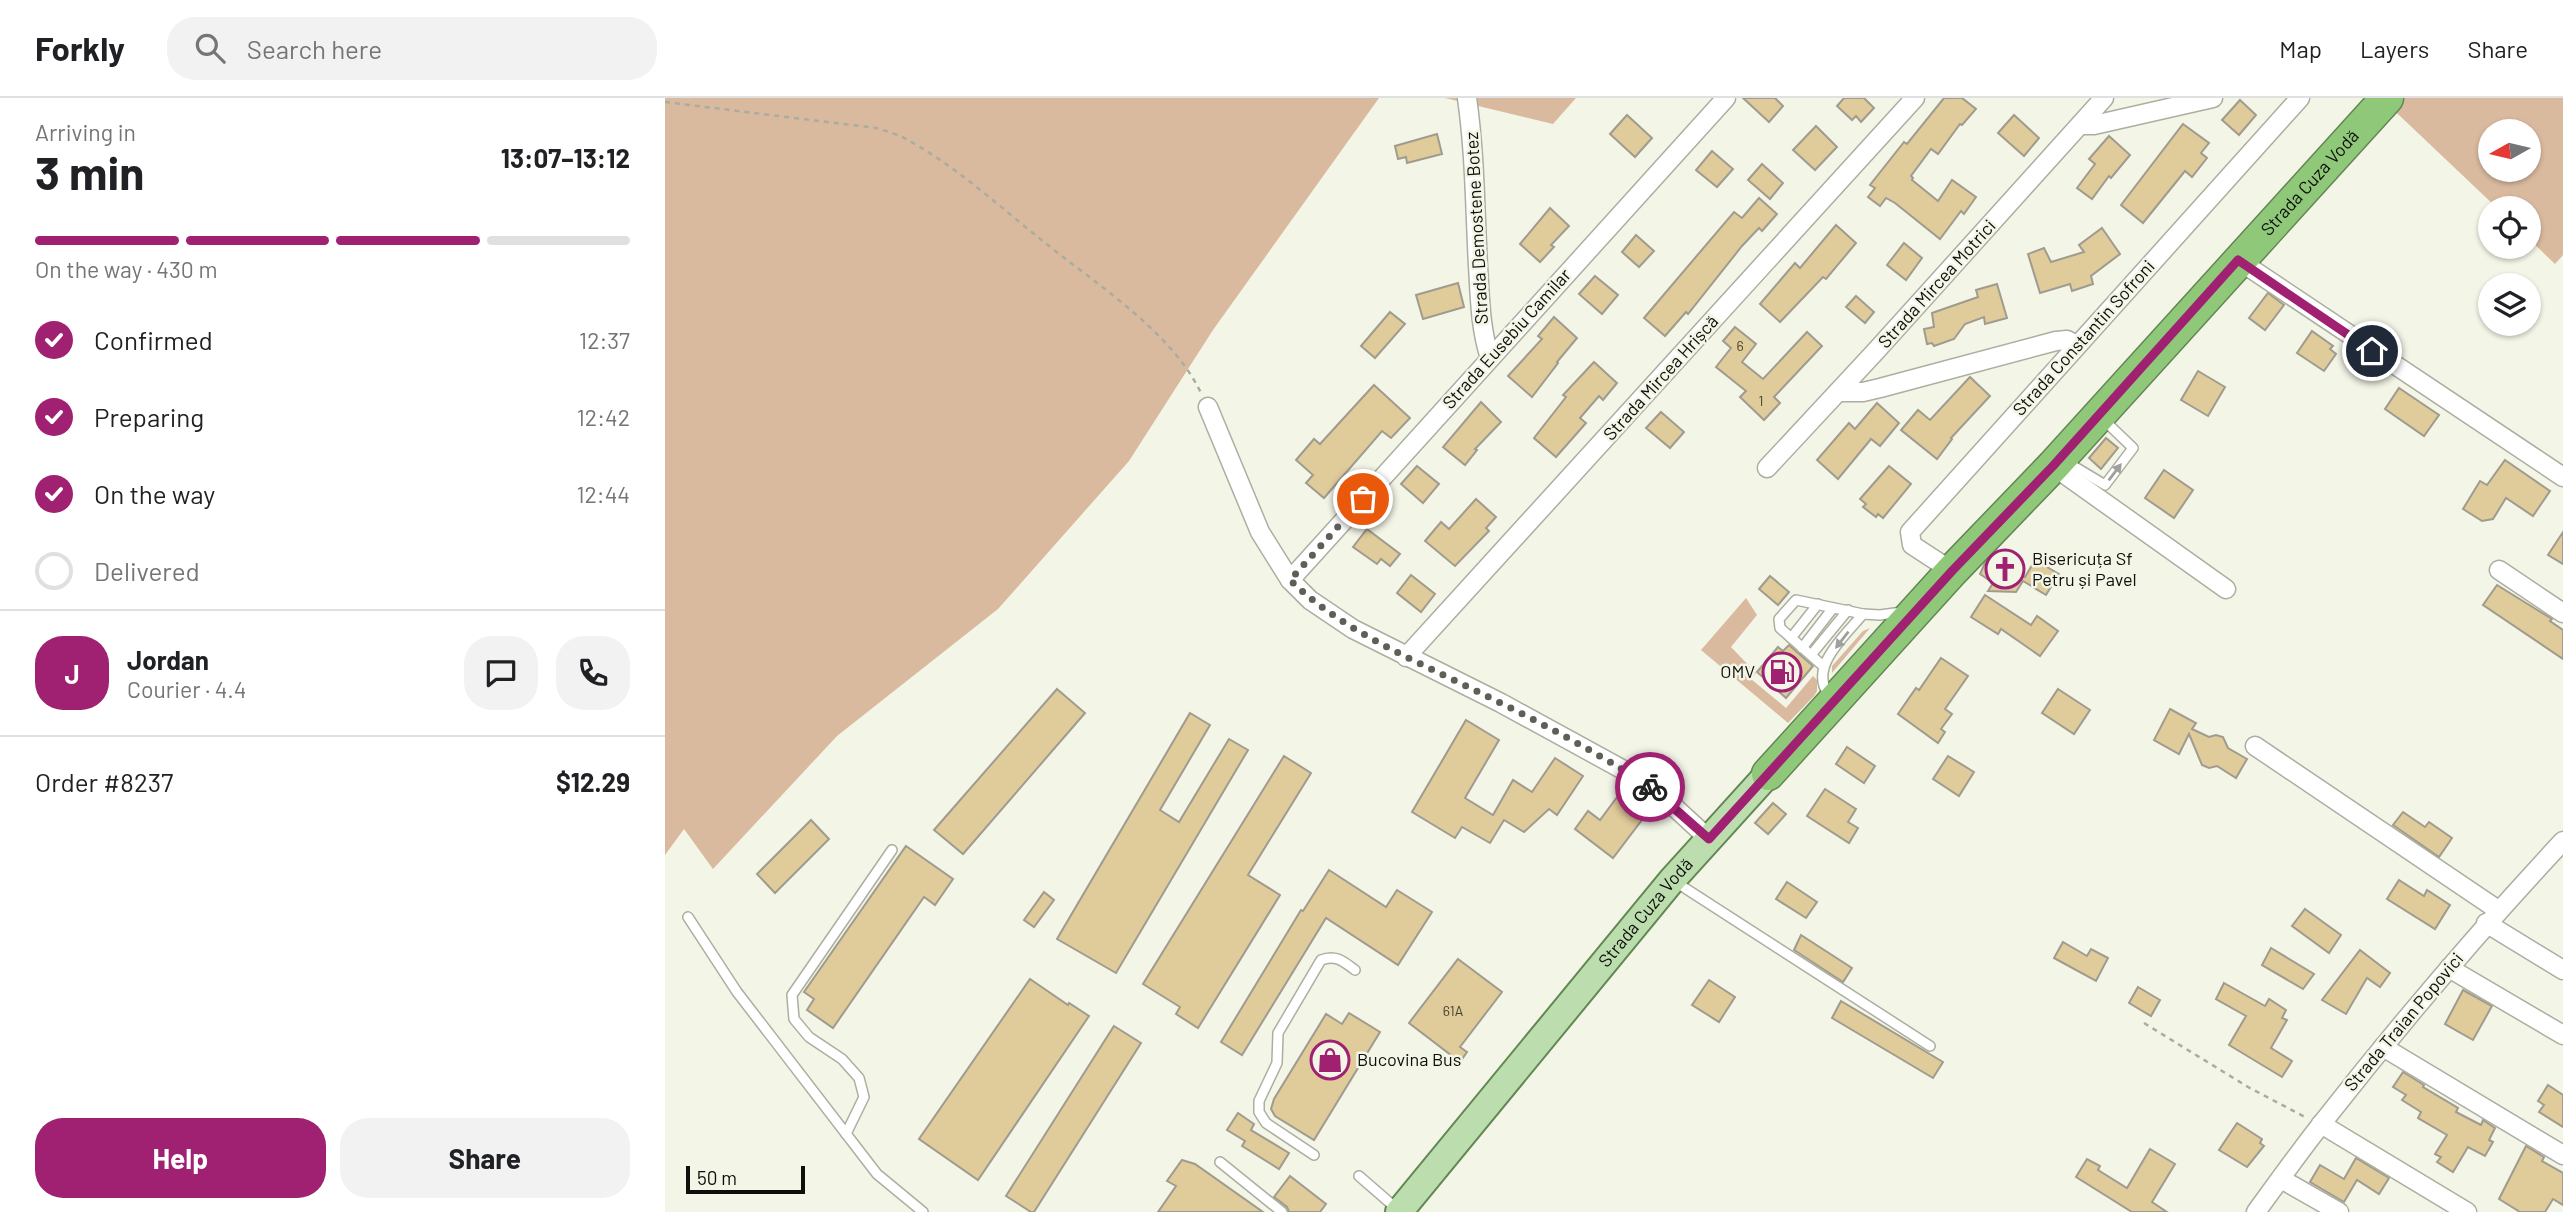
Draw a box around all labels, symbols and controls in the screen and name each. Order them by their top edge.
search box [167,17,657,80]
text: Forkly [35,28,125,68]
icon: search [191,29,229,67]
text: Search here [247,33,382,64]
text: Map [2279,34,2322,63]
text: Layers [2360,34,2429,63]
text: Share [2467,34,2528,63]
text: Arriving in [35,118,136,146]
north arrow [2478,119,2541,182]
map controls [2478,119,2541,336]
street label: Strada Cuza Vodă [2256,125,2363,240]
street label: Strada Demostene Botez [1460,131,1492,325]
text: 13:07–13:12 [501,142,630,173]
text: 3 min [35,144,144,199]
button: locate [2478,196,2541,259]
street label: Strada Mircea Motrici [1873,215,2000,352]
text: On the way · 430 m [35,255,217,283]
street label: Strada Constantin Sofroni [2008,255,2159,420]
street label: Strada Eusebiu Camilar [1437,263,1575,413]
button: layers [2478,273,2541,336]
street label: Strada Mircea Hrișcă [1598,310,1722,445]
icon: check [35,321,73,359]
pin [2342,321,2402,381]
text: Confirmed [94,324,213,355]
text: 12:37 [579,326,630,354]
icon: home [2353,332,2391,370]
house number: 6 [1736,337,1744,354]
house number: 1 [1759,392,1763,409]
icon: check [35,398,73,436]
text: Preparing [94,401,204,432]
text: 12:42 [577,403,630,431]
one-way arrow [2108,463,2122,481]
pin [1333,469,1393,529]
icon: check [35,475,73,513]
text: On the way [94,478,215,509]
text: 12:44 [576,480,630,508]
icon: bag [1344,480,1382,518]
place label: Bisericuța Sf Petru și Pavel [2032,547,2137,590]
church icon: Bisericuța Sf Petru și Pavel [1984,548,2026,590]
text: Delivered [94,555,200,586]
one-way arrow [1834,631,1849,649]
button: chat [464,636,538,710]
button: phone [556,636,630,710]
text: Jordan [127,644,209,675]
fuel station icon: OMV [1761,651,1803,693]
text: J [64,658,80,689]
place label: OMV [1720,660,1755,682]
text: Courier · 4.4 [127,675,246,703]
courier [1615,752,1685,822]
text: Order #8237 [35,766,173,797]
text: $12.29 [556,766,630,797]
icon: bike [1631,768,1669,806]
street label: Strada Cuza Vodă [1593,853,1697,971]
street label: Strada Traian Popovici [2339,948,2468,1095]
house number: 61A [1443,1002,1464,1019]
shop icon: Bucovina Bus [1309,1039,1351,1081]
place label: Bucovina Bus [1357,1048,1461,1070]
button: Help [35,1118,326,1198]
button: Share [340,1118,630,1198]
scale bar [686,1163,805,1195]
text: 50 m [697,1166,737,1189]

